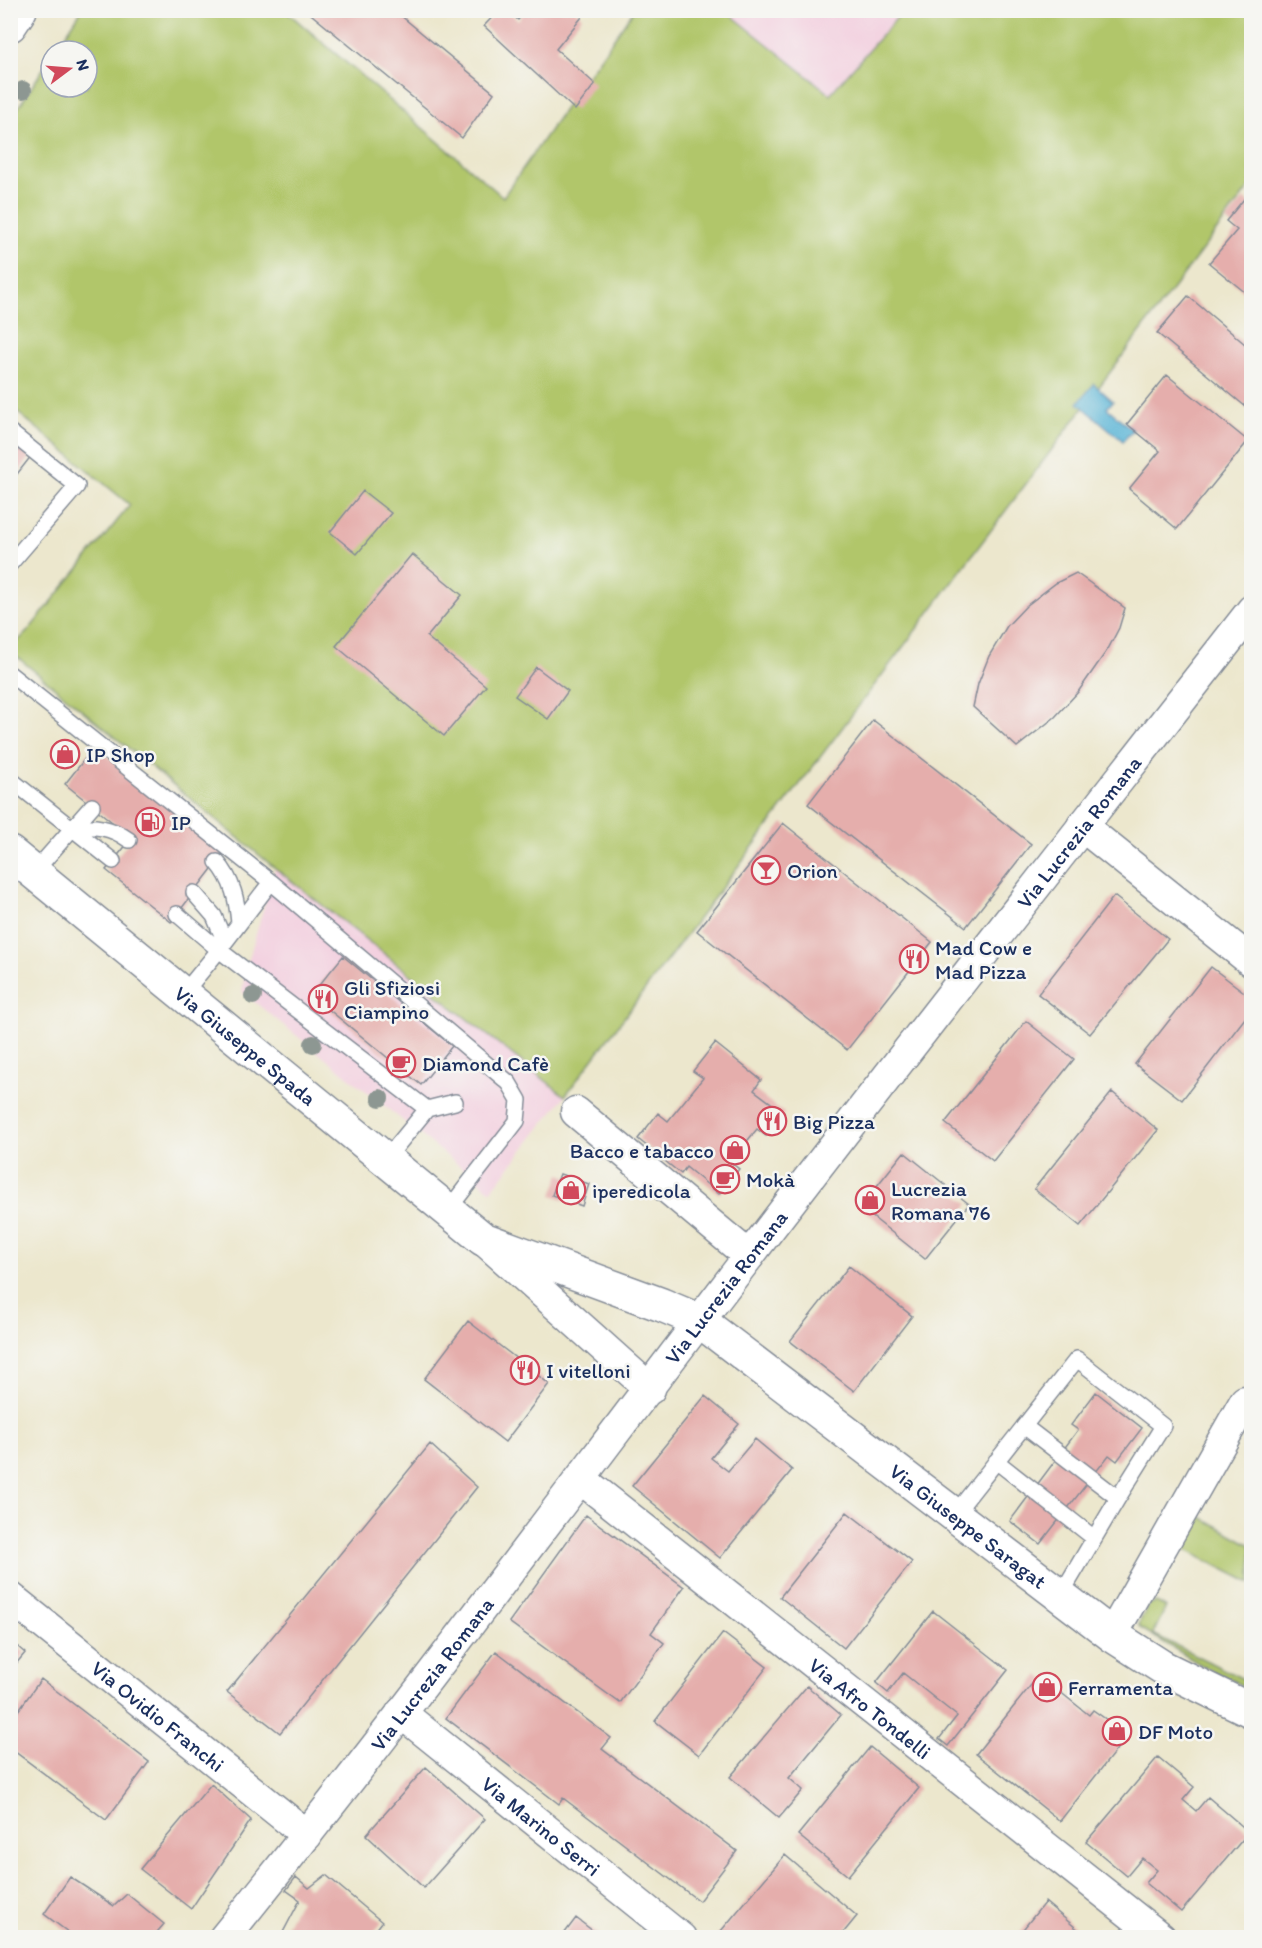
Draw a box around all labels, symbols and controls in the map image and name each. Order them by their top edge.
north arrow [39,39,99,99]
text: N [72,57,94,73]
shop icon: IP Shop [49,738,81,770]
place label: IP Shop [86,742,155,767]
street label: Via Lucrezia Romana [1011,750,1146,913]
fuel station icon: IP [134,806,166,838]
place label: IP [171,810,191,835]
bar icon: Orion [750,854,782,886]
place label: Orion [787,858,838,883]
place label: Mad Cow e Mad Pizza [935,935,1032,984]
restaurant icon: Mad Cow e Mad Pizza [898,943,930,975]
place label: Gli Sfiziosi Ciampino [344,975,440,1024]
street label: Via Giuseppe Spada [170,980,321,1110]
restaurant icon: Gli Sfiziosi Ciampino [307,983,339,1015]
cafe icon: Diamond Cafè [385,1047,417,1079]
place label: Diamond Cafè [422,1051,549,1076]
restaurant icon: Big Pizza [756,1105,788,1137]
place label: Big Pizza [793,1109,875,1134]
shop icon: Bacco e tabacco [719,1134,751,1166]
place label: Bacco e tabacco [570,1138,714,1163]
cafe icon: Mokà [709,1163,741,1195]
place label: Mokà [746,1167,795,1192]
shop icon: iperedicola [555,1174,587,1206]
place label: Lucrezia Romana 76 [891,1176,991,1225]
place label: iperedicola [592,1178,691,1203]
shop icon: Lucrezia Romana 76 [854,1184,886,1216]
street label: Via Lucrezia Romana [659,1205,792,1369]
restaurant icon: I vitelloni [509,1354,541,1386]
place label: I vitelloni [546,1358,631,1383]
street label: Via Giuseppe Saragat [885,1458,1052,1593]
street label: Via Lucrezia Romana [365,1592,498,1756]
street label: Via Afro Tondelli [804,1652,936,1764]
street label: Via Ovidio Franchi [87,1655,230,1777]
shop icon: Ferramenta [1031,1671,1063,1703]
place label: Ferramenta [1068,1675,1173,1700]
shop icon: DF Moto [1101,1715,1133,1747]
place label: DF Moto [1138,1719,1213,1744]
street label: Via Marino Serri [477,1771,606,1881]

